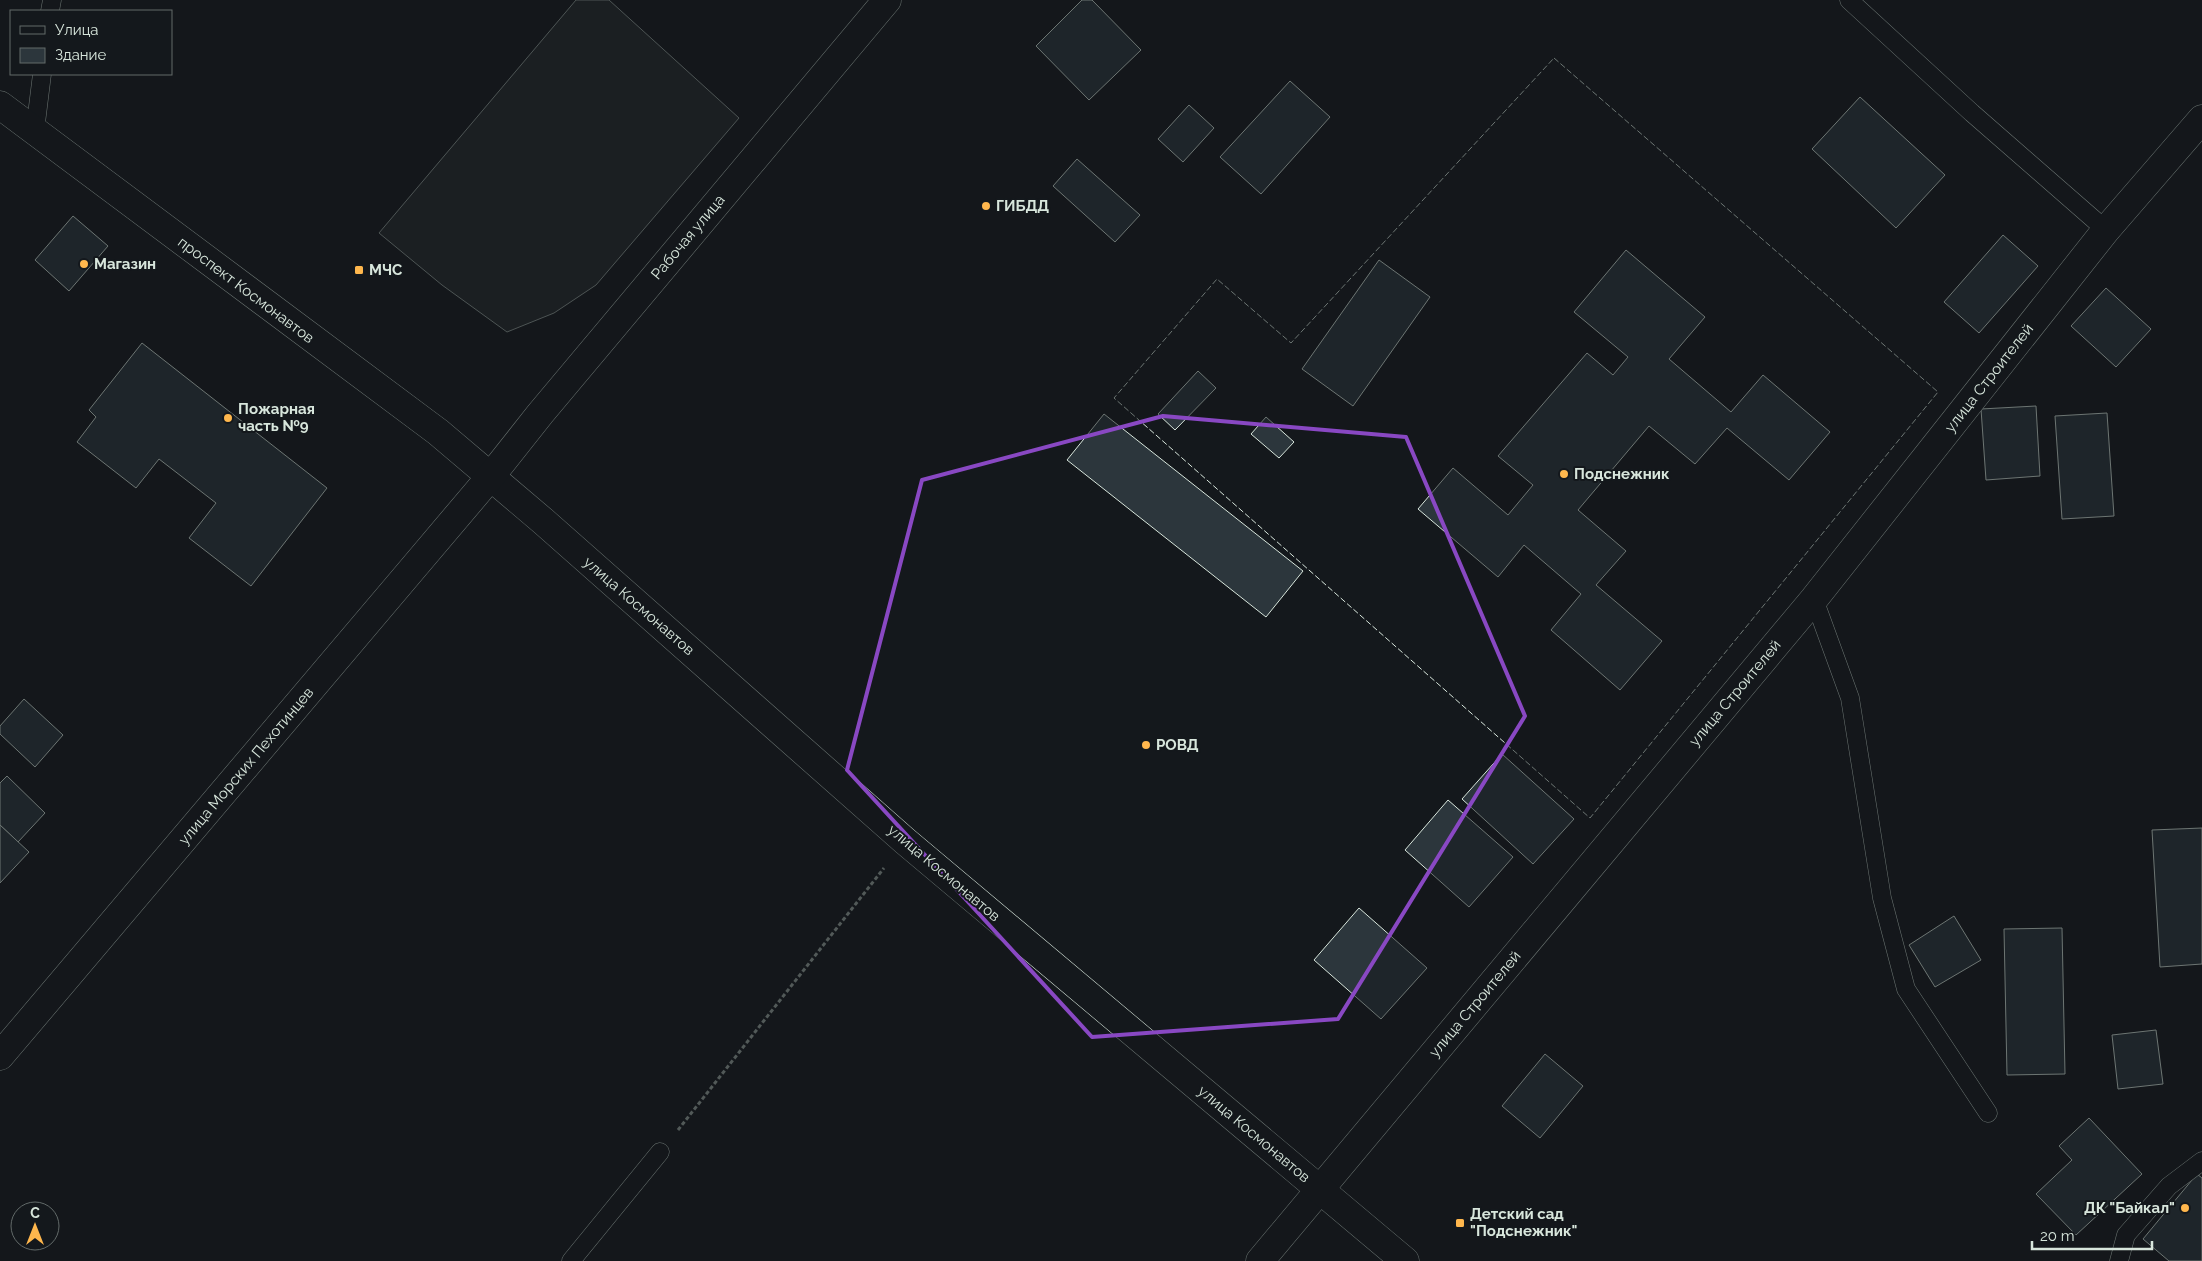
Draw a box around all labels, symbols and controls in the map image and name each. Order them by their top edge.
legend [10,10,172,75]
text: Улица [55,21,99,39]
text: Здание [55,46,107,64]
street label: Рабочая улица [647,191,729,283]
place label: ГИБДД [996,197,1049,215]
marker: ГИБДД [980,200,992,212]
street label: проспект Космонавтов [174,233,318,347]
place label: Магазин [94,255,156,273]
marker: Магазин [78,258,90,270]
place label: МЧС [369,261,402,279]
marker: МЧС [353,264,365,276]
street label: улица Строителей [1941,320,2037,436]
place label: Пожарная часть №9 [238,400,315,435]
marker: Пожарная часть №9 [222,412,234,424]
place label: Подснежник [1574,465,1670,483]
marker: Подснежник [1558,468,1570,480]
street label: улица Космонавтов [580,553,698,659]
street label: улица Строителей [1685,636,1785,750]
street label: улица Морских Пехотинцев [175,684,317,848]
place label: РОВД [1156,736,1199,754]
marker: РОВД [1140,739,1152,751]
street label: улица Космонавтов [884,821,1004,925]
street label: улица Строителей [1425,947,1525,1061]
street label: улица Космонавтов [1194,1082,1314,1186]
place label: ДК "Байкал" [2084,1199,2175,1217]
north arrow [10,1201,60,1251]
marker: ДК "Байкал" [2179,1202,2191,1214]
text: С [30,1205,40,1221]
place label: Детский сад "Подснежник" [1470,1205,1577,1240]
marker: Детский сад "Подснежник" [1454,1217,1466,1229]
scale bar [2032,1218,2152,1250]
text: 20 m [2040,1227,2075,1245]

